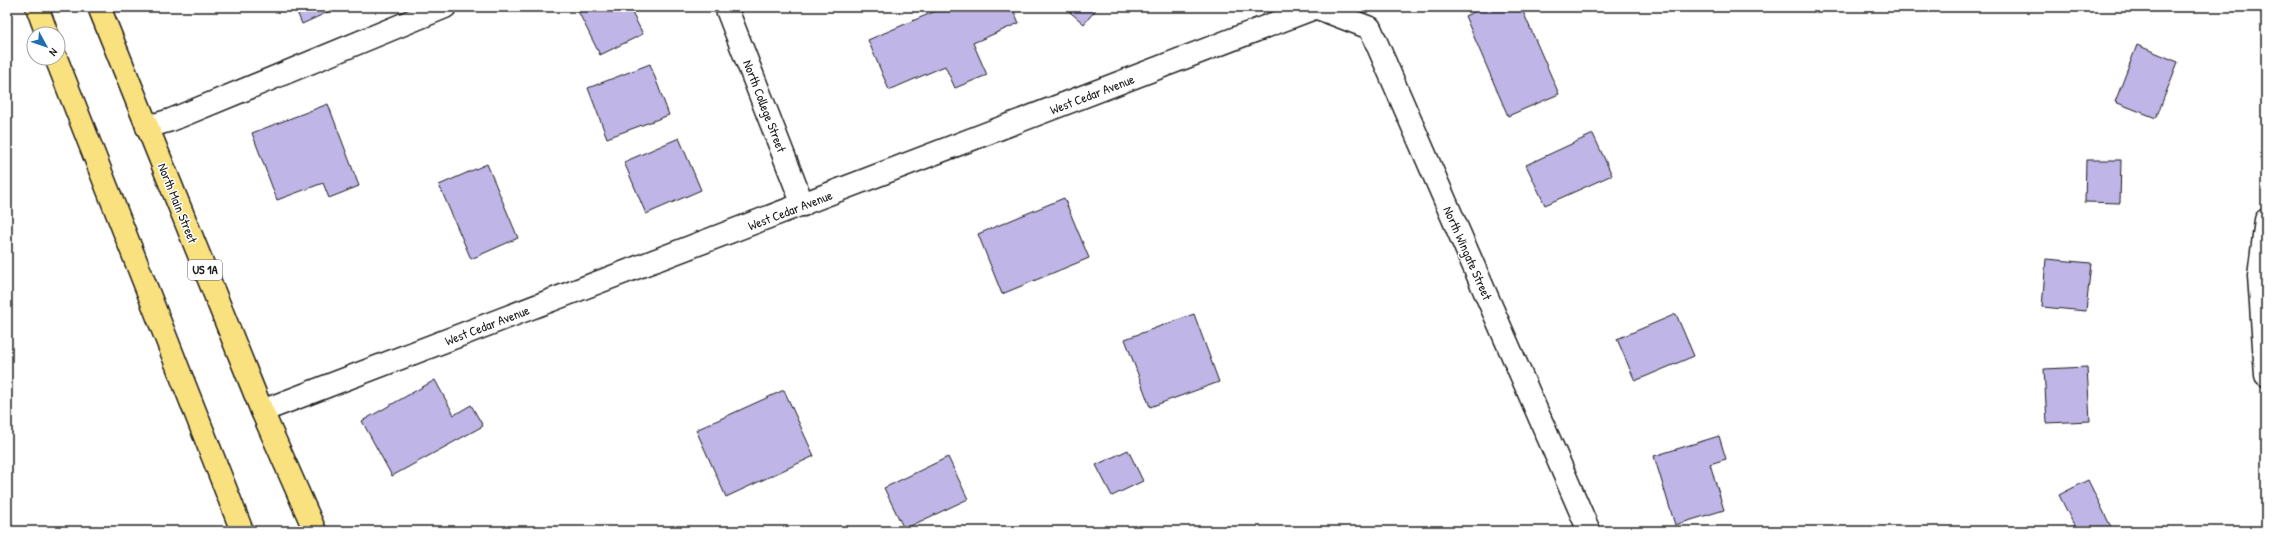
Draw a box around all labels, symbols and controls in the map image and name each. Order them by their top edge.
north arrow [26,26,66,66]
text: N [46,46,61,59]
street label: North College Street [739,57,791,155]
street label: West Cedar Avenue [1047,70,1137,118]
street label: North Main Street [154,160,202,246]
street label: West Cedar Avenue [745,186,835,234]
street label: North Wingate Street [1439,203,1497,303]
road number: US 1A [188,260,222,280]
street label: West Cedar Avenue [442,301,532,349]

